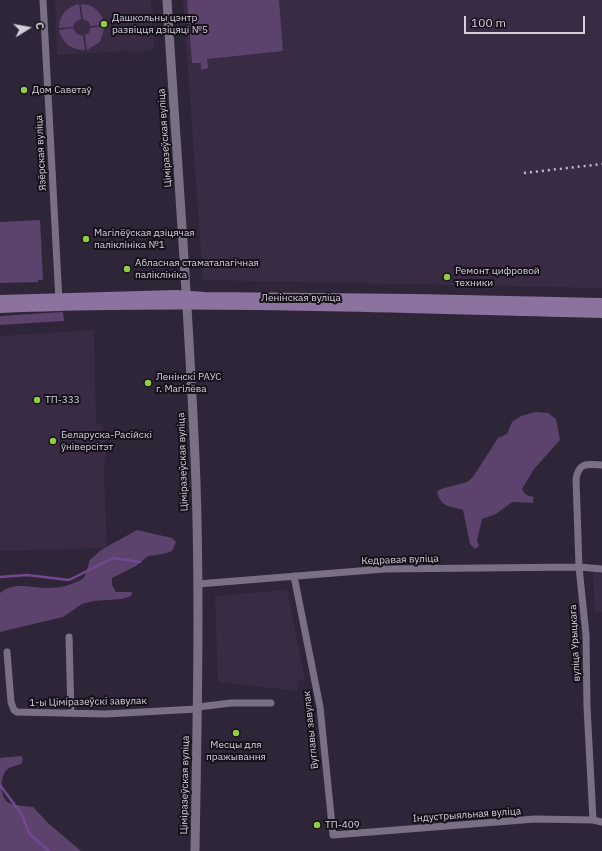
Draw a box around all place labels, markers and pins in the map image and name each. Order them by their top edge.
place label: Дашкольны цэнтр развіцця дзіцяці №5 [112,12,208,36]
marker: Дашкольны цэнтр развіцця дзіцяці №5 [99,19,109,29]
place label: Дом Саветаў [32,84,91,96]
marker: Дом Саветаў [19,85,29,95]
place label: Магілёўская дзіцячая паліклініка №1 [94,227,195,250]
marker: Магілёўская дзіцячая паліклініка №1 [81,234,91,244]
place label: Абласная стаматалагічная паліклініка [135,257,259,280]
marker: Абласная стаматалагічная паліклініка [122,264,132,274]
place label: Ремонт цифровой техники [455,265,540,288]
marker: Ремонт цифровой техники [442,272,452,282]
place label: Ленінскі РАУС г. Магілёва [156,371,221,394]
marker: Ленінскі РАУС г. Магілёва [143,378,153,388]
place label: ТП-333 [45,394,80,406]
marker: ТП-333 [32,395,42,405]
place label: Беларуска-Расійскі ўніверсітэт [61,429,152,452]
marker: Беларуска-Расійскі ўніверсітэт [48,436,58,446]
marker: Месцы для пражывання [231,728,241,738]
place label: Месцы для пражывання [206,739,266,762]
place label: ТП-409 [325,819,360,831]
marker: ТП-409 [312,820,322,830]

